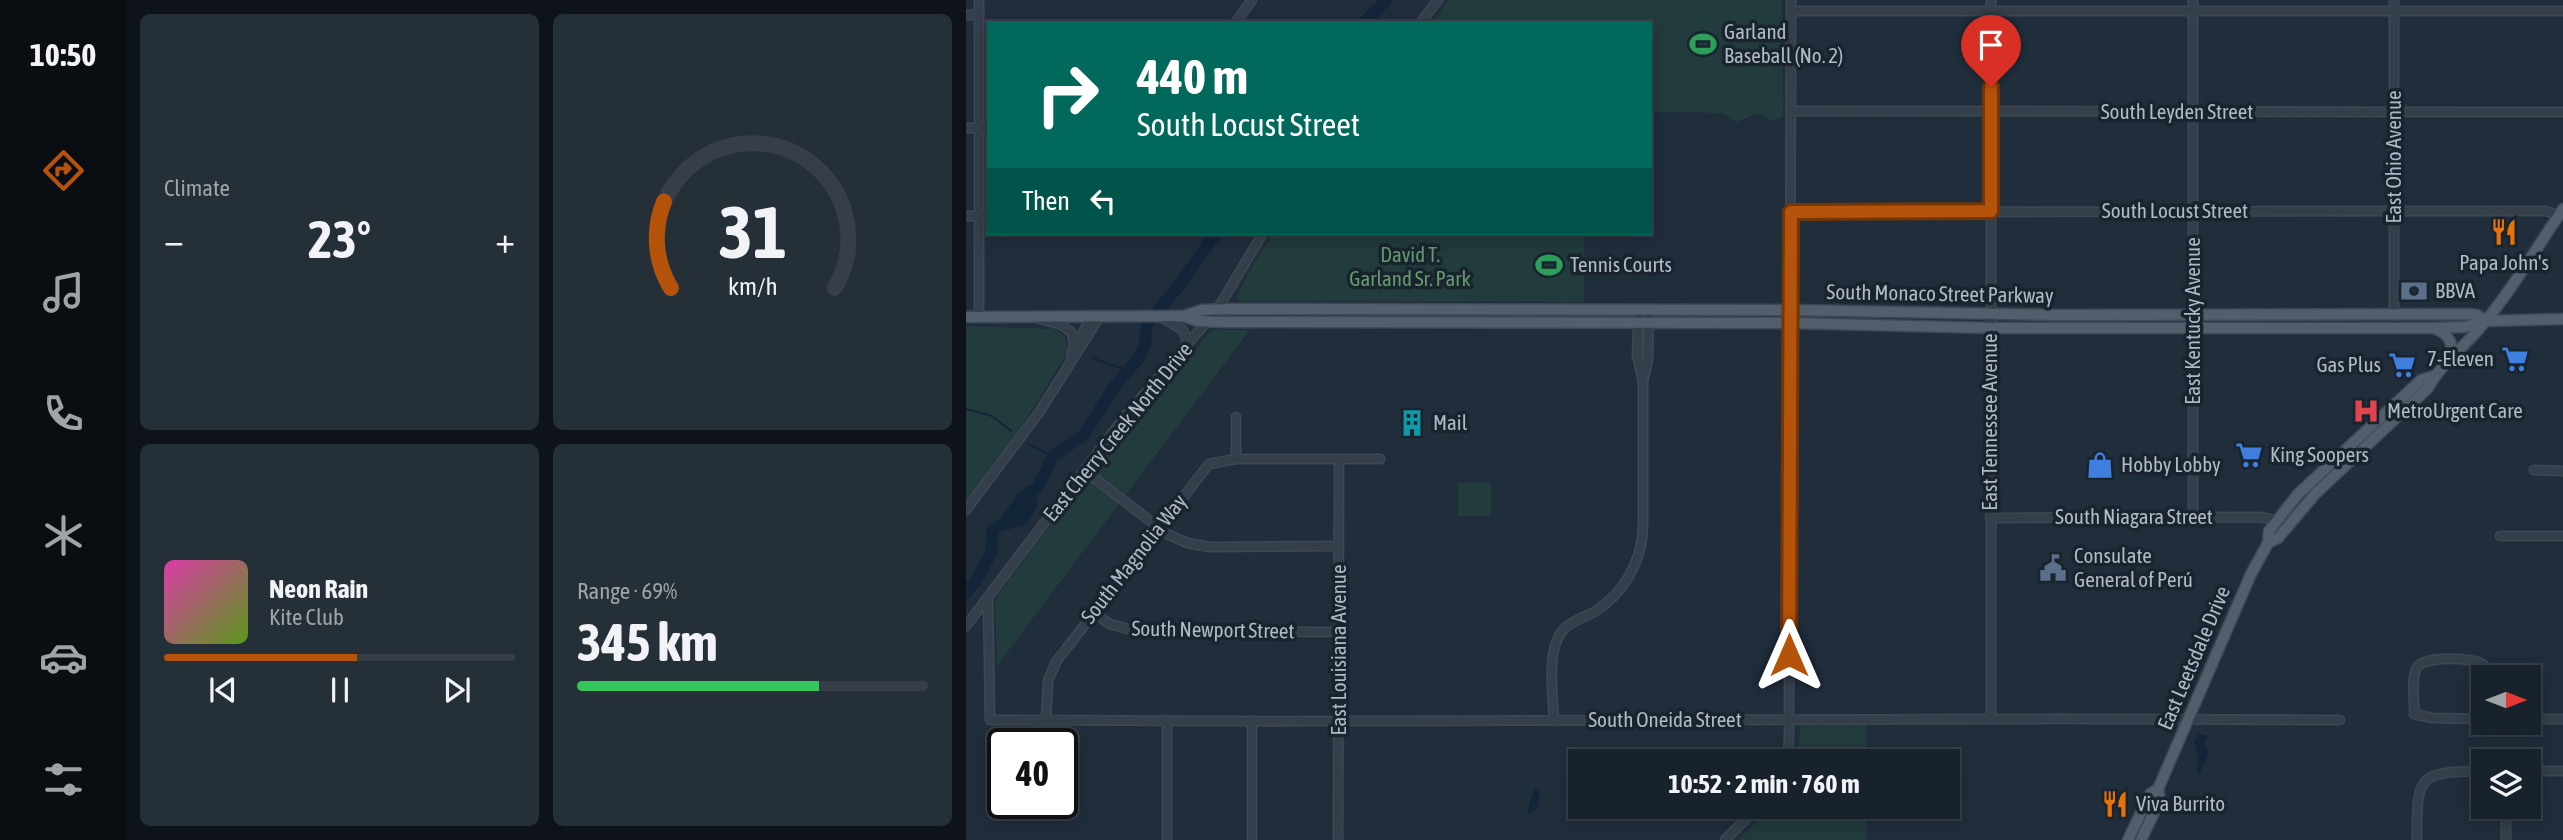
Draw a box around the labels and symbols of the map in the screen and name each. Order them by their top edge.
pin [1961,15,2021,87]
place label: Garland Baseball (No. 2) [1724,19,1843,67]
sports icon: Garland Baseball (No. 2) [1688,29,1718,59]
street label: East Ohio Avenue [2381,90,2405,224]
street label: South Leyden Street [2101,99,2253,123]
street label: South Locust Street [2102,198,2248,222]
restaurant icon: Papa John's [2489,217,2519,247]
street label: East Kentucky Avenue [2180,237,2204,405]
park label: David T. Garland Sr. Park [1349,242,1471,290]
sports icon: Tennis Courts [1534,250,1564,280]
place label: Papa John's [2459,250,2549,274]
place label: Tennis Courts [1570,252,1672,276]
bank icon: BBVA [2399,276,2429,306]
place label: BBVA [2435,278,2476,302]
street label: South Monaco Street Parkway [1826,279,2054,307]
street label: East Tennessee Avenue [1977,333,2001,511]
street label: East Cherry Creek North Drive [1038,337,1197,526]
supermarket icon: 7-Eleven [2500,344,2530,374]
place label: 7-Eleven [2427,346,2494,370]
supermarket icon: Gas Plus [2387,350,2417,380]
place label: Gas Plus [2316,352,2381,376]
hospital icon: MetroUrgent Care [2351,396,2381,426]
place label: MetroUrgent Care [2387,398,2523,422]
building icon: Mail [1397,408,1427,438]
place label: Mail [1433,410,1468,434]
supermarket icon: King Soopers [2234,440,2264,470]
place label: King Soopers [2270,442,2369,466]
shop icon: Hobby Lobby [2085,450,2115,480]
place label: Hobby Lobby [2121,452,2221,476]
street label: South Magnolia Way [1075,489,1191,628]
street label: South Niagara Street [2055,504,2213,528]
place label: Consulate General of Perú [2074,543,2193,591]
public building icon: Consulate General of Perú [2038,553,2068,583]
street label: East Louisiana Avenue [1326,565,1350,735]
street label: East Leetsdale Drive [2152,582,2234,733]
street label: South Newport Street [1131,616,1295,642]
position arrow [1752,618,1826,692]
north arrow [2471,665,2541,735]
street label: South Oneida Street [1588,707,1742,731]
speed limit sign: 40 [987,728,1078,819]
restaurant icon: Viva Burrito [2100,789,2130,819]
place label: Viva Burrito [2136,791,2225,815]

